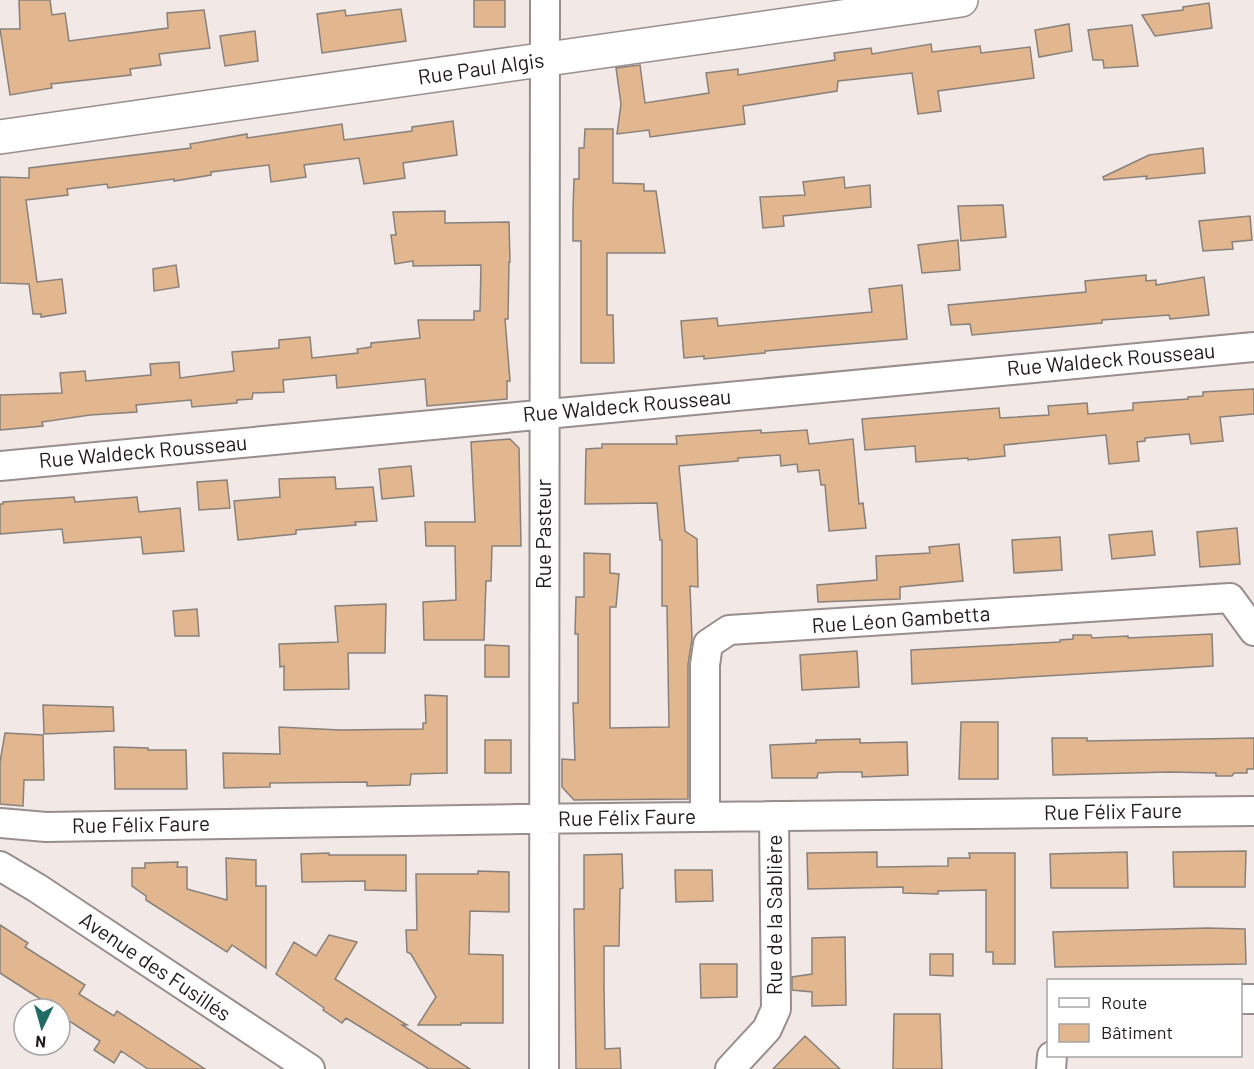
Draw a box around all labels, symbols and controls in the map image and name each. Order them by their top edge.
street label: Rue Paul Algis [416,46,545,89]
street label: Rue Waldeck Rousseau [1006,337,1216,380]
street label: Rue Waldeck Rousseau [522,383,732,426]
street label: Rue Waldeck Rousseau [38,429,248,472]
street label: Rue Pasteur [530,479,555,589]
street label: Rue Léon Gambetta [811,600,991,637]
street label: Rue Félix Faure [1044,797,1182,824]
street label: Rue Félix Faure [558,803,696,830]
street label: Rue Félix Faure [72,810,210,837]
street label: Rue de la Sablière [761,835,786,995]
street label: Avenue des Fusillés [76,906,236,1026]
legend [1047,979,1242,1057]
text: Route [1101,991,1147,1013]
north arrow [12,997,72,1057]
text: Bâtiment [1101,1021,1173,1043]
text: N [35,1033,47,1052]

